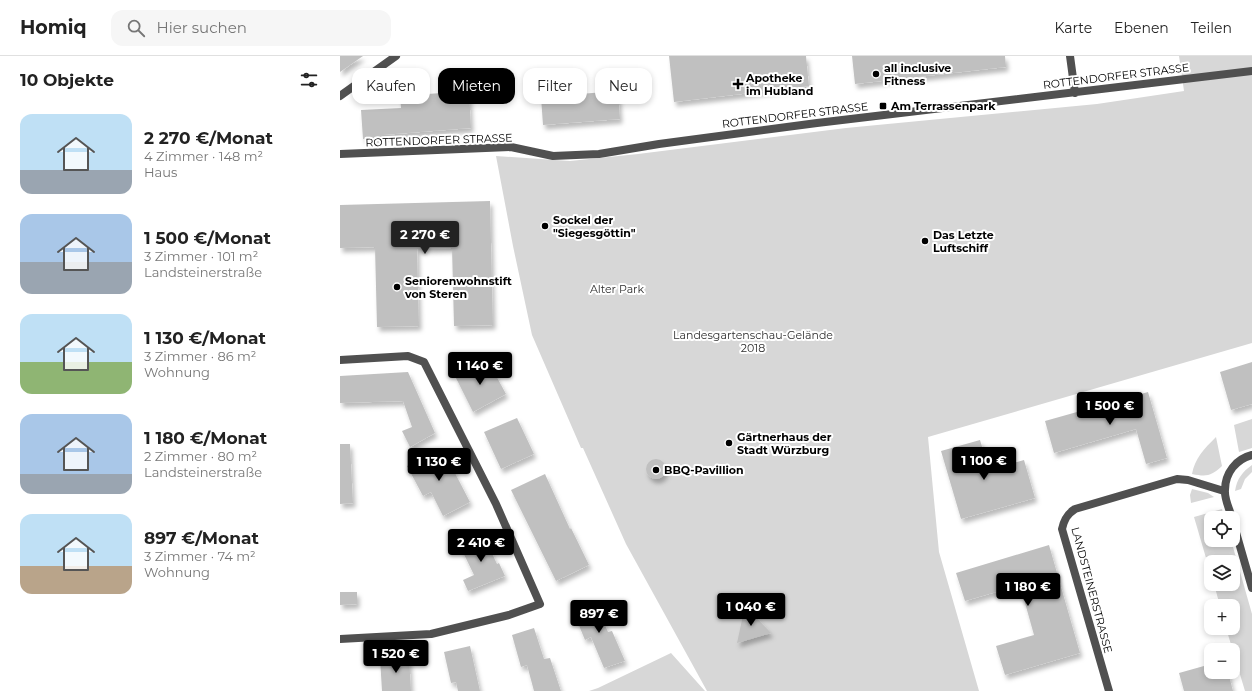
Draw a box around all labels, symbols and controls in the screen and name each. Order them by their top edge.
search box [111,10,391,46]
text: Homiq [20,16,87,39]
icon: search [125,17,147,39]
text: Hier suchen [157,18,247,37]
text: Karte [1054,19,1092,37]
text: Ebenen [1114,19,1169,37]
text: Teilen [1191,19,1232,37]
street label: ROTTENDORFER STRASSE [1042,60,1190,92]
place label: all inclusive Fitness [884,61,951,88]
chip: Kaufen [352,68,430,104]
chip: Mieten [438,68,515,104]
chip: Filter [523,68,587,104]
chip: Neu [595,68,652,104]
icon: filters [298,69,320,91]
marker: all inclusive Fitness [871,69,881,79]
text: 10 Objekte [20,70,114,90]
place label: Apotheke im Hubland [745,71,813,98]
marker: Apotheke im Hubland [733,79,743,89]
street label: ROTTENDORFER STRASSE [721,99,869,131]
place label: Am Terrassenpark [890,99,996,113]
marker: Am Terrassenpark [878,101,888,111]
text: 2 270 €/Monat [144,128,273,148]
icon: home [52,130,100,178]
street label: ROTTENDORFER STRASSE [365,130,513,150]
text: 4 Zimmer · 148 m² [144,148,263,164]
text: Haus [144,164,177,180]
place label: Sockel der "Siegesgöttin" [553,213,636,240]
pin: 2 270 € [388,221,462,255]
marker: Sockel der "Siegesgöttin" [540,221,550,231]
text: 2 270 € [400,226,450,242]
text: 1 500 €/Monat [144,228,271,248]
place label: Das Letzte Luftschiff [933,228,994,255]
icon: home [52,230,100,278]
marker: Das Letzte Luftschiff [920,236,930,246]
text: 3 Zimmer · 101 m² [144,248,258,264]
text: Landsteinerstraße [144,264,262,280]
place label: Seniorenwohnstift von Steren [404,274,512,301]
marker: Seniorenwohnstift von Steren [392,282,402,292]
park label: Alter Park [590,282,644,296]
text: 1 130 €/Monat [144,328,266,348]
park label: Landesgartenschau-Gelände 2018 [673,328,833,355]
icon: home [52,330,100,378]
text: 3 Zimmer · 86 m² [144,348,256,364]
pin: 1 140 € [443,352,517,386]
text: 1 140 € [457,357,503,373]
text: Wohnung [144,364,210,380]
pin: 1 500 € [1073,392,1147,426]
text: 1 500 € [1086,397,1134,413]
text: 1 180 €/Monat [144,428,267,448]
icon: home [52,430,100,478]
place label: Gärtnerhaus der Stadt Würzburg [737,430,832,457]
marker: Gärtnerhaus der Stadt Würzburg [724,438,734,448]
pin: 1 100 € [947,447,1021,481]
text: 2 Zimmer · 80 m² [144,448,257,464]
pin: 1 130 € [402,448,476,482]
text: 1 100 € [961,452,1007,468]
text: 1 130 € [417,453,461,469]
place label: BBQ-Pavillion [664,463,744,477]
text: Landsteinerstraße [144,464,262,480]
marker: BBQ-Pavillion [651,465,661,475]
map controls [1204,511,1240,679]
button: locate [1204,511,1240,547]
street label: LANDSTEINERSTRASSE [1068,525,1116,655]
text: 897 €/Monat [144,528,259,548]
pin: 2 410 € [444,529,518,563]
icon: home [52,530,100,578]
text: 2 410 € [457,534,505,550]
text: 3 Zimmer · 74 m² [144,548,256,564]
button: layers [1204,555,1240,591]
text: Wohnung [144,564,210,580]
pin: 1 180 € [991,573,1065,607]
text: 1 180 € [1005,578,1051,594]
pin: 1 040 € [714,593,788,627]
text: 1 040 € [726,598,776,614]
button: + [1204,599,1240,635]
pin: 897 € [571,600,627,634]
text: 897 € [579,605,619,621]
pin: 1 520 € [359,640,433,674]
button: − [1204,643,1240,679]
text: 1 520 € [372,645,420,661]

